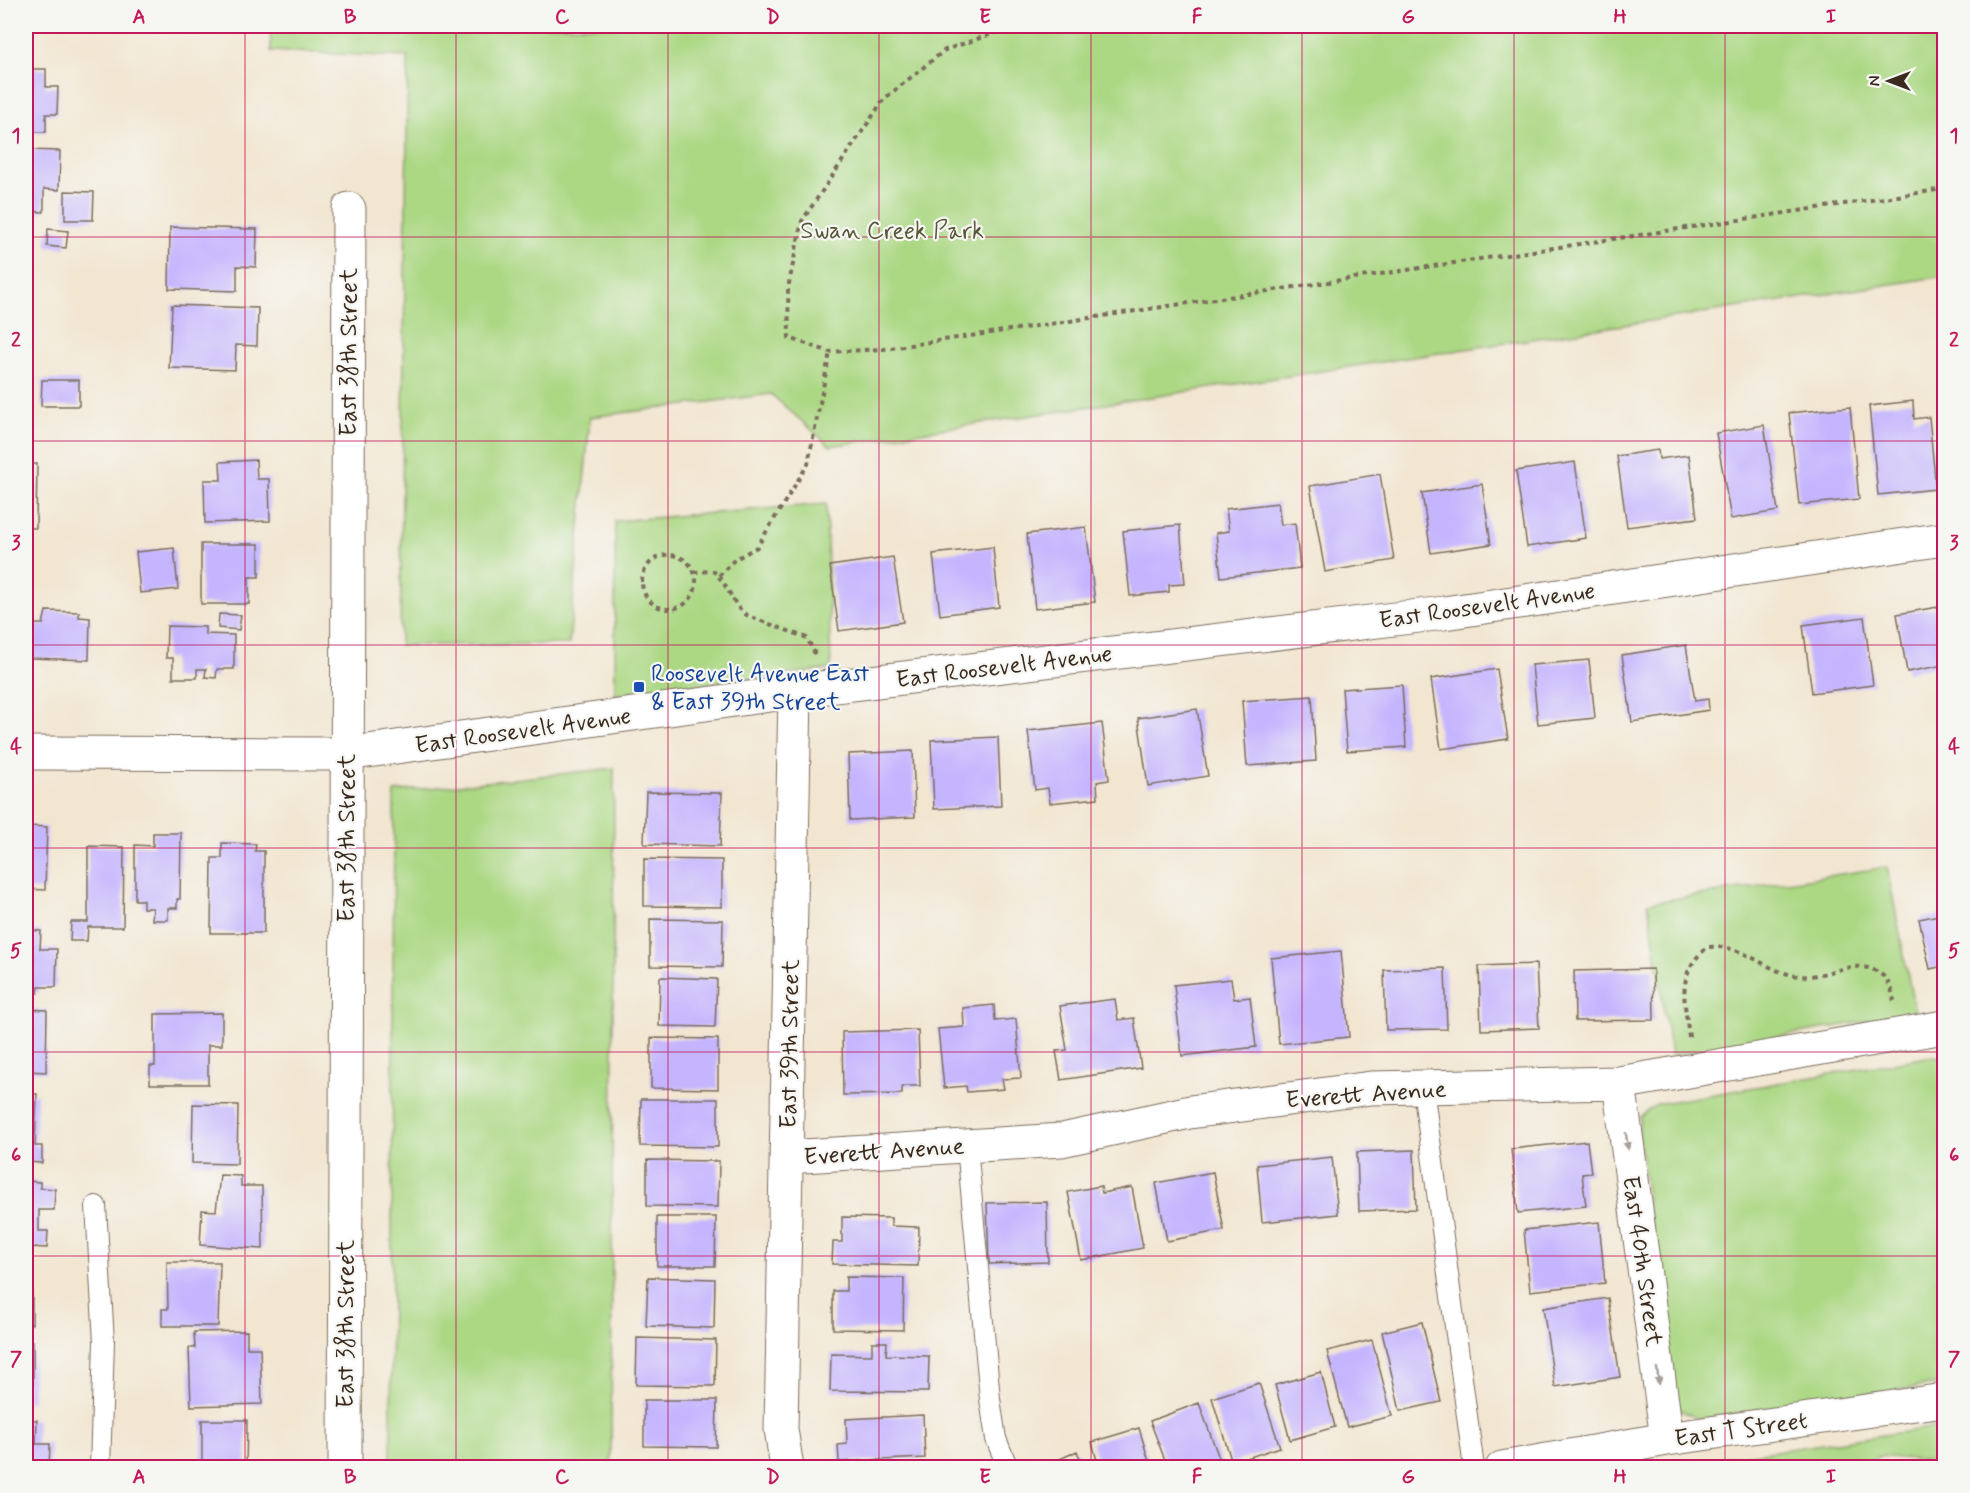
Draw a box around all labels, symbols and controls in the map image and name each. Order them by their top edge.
text: A [132,4,146,31]
text: B [344,4,357,31]
text: C [555,4,570,31]
text: D [766,4,780,31]
text: E [979,4,991,31]
text: F [1192,4,1203,31]
text: G [1401,4,1415,31]
text: H [1613,4,1627,31]
text: I [1826,4,1836,31]
north arrow [1859,51,1919,111]
text: N [1865,76,1886,86]
text: 1 [12,123,20,150]
text: 1 [1950,123,1958,150]
park label: Swan Creek Park [800,216,984,247]
street label: East 38th Street [334,268,365,436]
text: 2 [11,327,21,354]
text: 2 [1949,327,1959,354]
text: 3 [11,530,21,557]
text: 3 [1949,530,1959,557]
street label: East Roosevelt Avenue [1377,576,1597,637]
street label: East Roosevelt Avenue [894,639,1114,696]
place label: Roosevelt Avenue East & East 39th Street [651,659,870,718]
marker: Roosevelt Avenue East & East 39th Street [632,680,646,694]
street label: East Roosevelt Avenue [413,701,633,762]
text: 4 [10,734,22,761]
text: 4 [1948,734,1960,761]
street label: East 38th Street [332,754,363,922]
text: 5 [10,938,22,965]
text: 5 [1948,938,1960,965]
street label: East 39th Street [774,959,807,1129]
street label: Everett Avenue [1285,1074,1448,1117]
street label: Everett Avenue [803,1131,966,1174]
one-way arrow [1622,1132,1632,1151]
text: 6 [11,1142,21,1169]
text: 6 [1949,1142,1959,1169]
street label: East 40th Street [1614,1174,1669,1348]
street label: East 38th Street [331,1240,362,1408]
text: 7 [10,1346,22,1373]
text: 7 [1948,1346,1960,1373]
one-way arrow [1654,1367,1663,1386]
street label: East T Street [1673,1406,1810,1455]
text: A [132,1464,146,1491]
text: B [344,1464,357,1491]
text: C [555,1464,570,1491]
text: D [766,1464,780,1491]
text: E [979,1464,991,1491]
text: F [1192,1464,1203,1491]
text: G [1401,1464,1415,1491]
text: H [1613,1464,1627,1491]
text: I [1826,1464,1836,1491]

